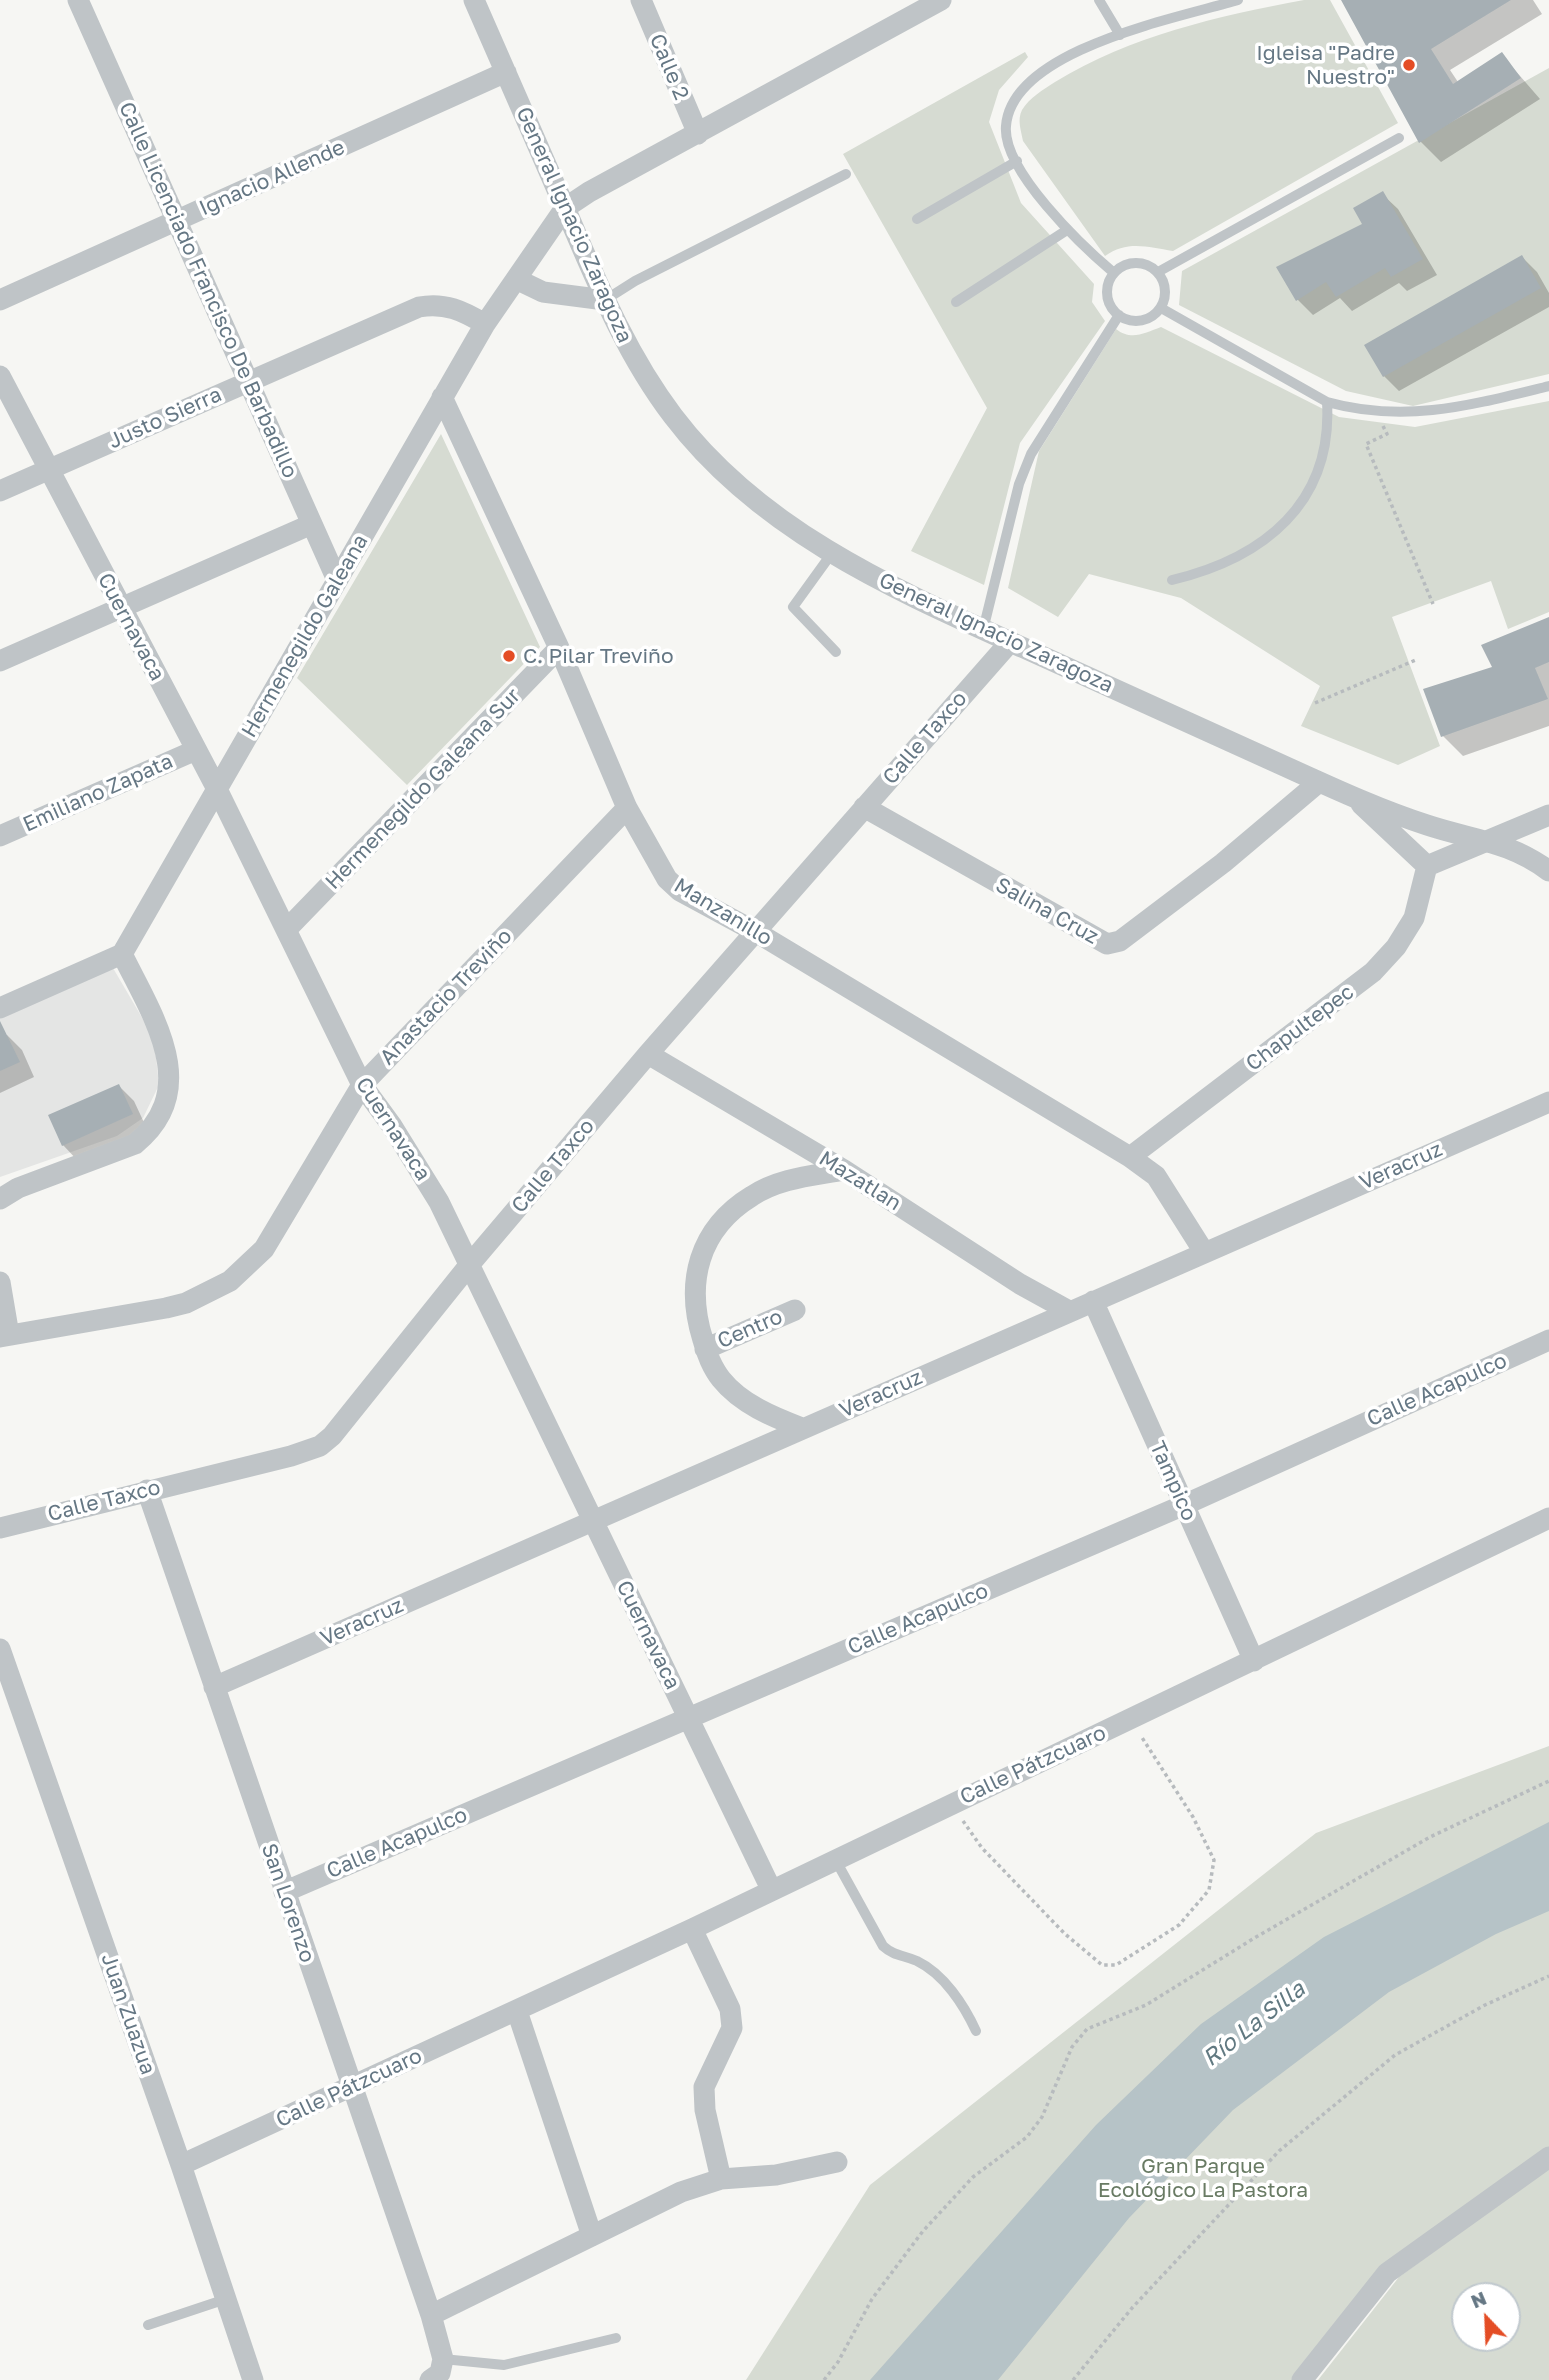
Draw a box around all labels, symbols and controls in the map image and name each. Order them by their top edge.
street label: Calle 2 [644,30,694,104]
place label: Igleisa "Padre Nuestro" [1256,40,1395,90]
marker: Igleisa "Padre Nuestro" [1401,57,1417,73]
street label: Calle Licenciado Francisco De Barbadillo [113,98,303,482]
street label: General Ignacio Zaragoza [511,103,637,347]
street label: Ignacio Allende [195,135,349,221]
street label: Justo Sierra [105,382,225,454]
street label: Hermenegildo Galeana [237,530,373,742]
street label: General Ignacio Zaragoza [875,568,1117,698]
street label: Cuernavaca [92,569,170,685]
place label: C. Pilar Treviño [523,643,674,669]
marker: C. Pilar Treviño [501,648,517,664]
street label: Hermenegildo Galeana Sur [320,683,526,895]
street label: Calle Taxco [878,686,972,790]
street label: Emiliano Zapata [19,749,177,837]
street label: Salina Cruz [991,872,1103,950]
street label: Manzanillo [669,873,777,951]
street label: Anastacio Treviño [375,924,517,1070]
street label: Chapultepec [1241,979,1359,1077]
street label: Cuernavaca [350,1073,436,1185]
street label: Calle Taxco [506,1114,600,1218]
street label: Veracruz [1356,1137,1446,1195]
street label: Mazatlan [814,1146,906,1216]
street label: Centro [714,1304,786,1354]
street label: Calle Acapulco [1363,1348,1511,1432]
street label: Veracruz [836,1365,926,1423]
street label: Tampico [1144,1437,1202,1525]
street label: Calle Taxco [45,1475,163,1527]
street label: Cuernavaca [611,1576,685,1694]
street label: Calle Acapulco [844,1578,992,1660]
street label: Veracruz [317,1593,407,1651]
street label: Calle Pátzcuaro [956,1720,1110,1810]
street label: Calle Acapulco [323,1802,471,1884]
street label: San Lorenzo [256,1840,320,1966]
street label: Juan Zuazua [96,1950,160,2078]
water label: Río La Silla [1197,1976,1311,2072]
street label: Calle Pátzcuaro [272,2043,426,2133]
park label: Gran Parque Ecológico La Pastora [1098,2153,1308,2203]
north arrow [1451,2282,1521,2352]
text: N [1467,2286,1490,2312]

